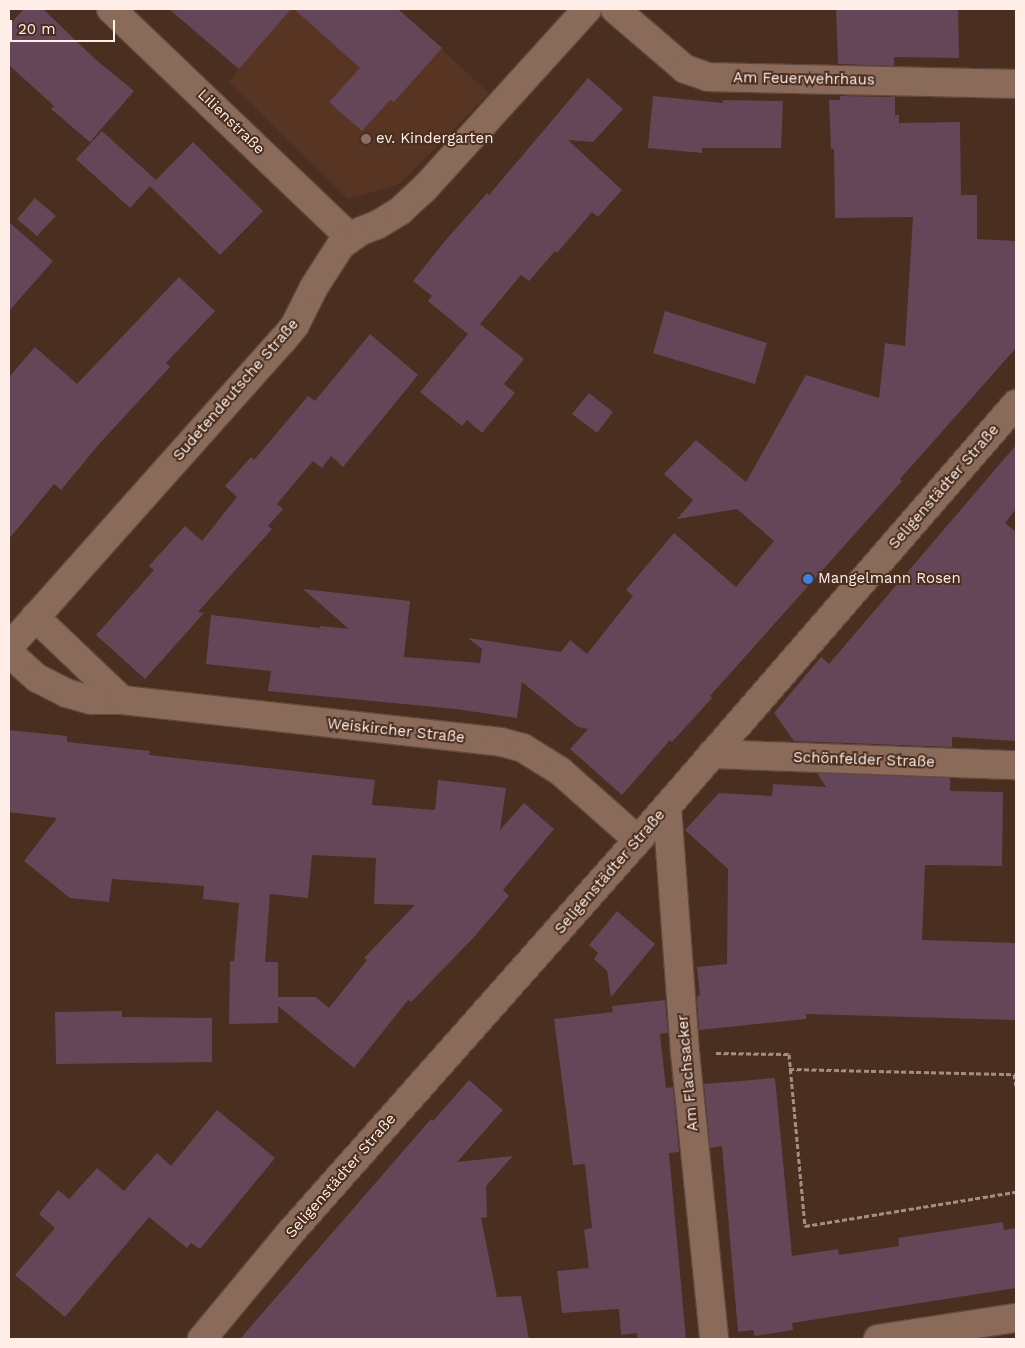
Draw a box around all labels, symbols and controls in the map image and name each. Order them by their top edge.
scale bar [12,10,118,42]
text: 20 m [18,20,56,38]
street label: Am Feuerwehrhaus [733,69,875,89]
street label: Lilienstraße [194,86,268,158]
place label: ev. Kindergarten [376,130,494,148]
marker: ev. Kindergarten [360,133,372,145]
street label: Sudetendeutsche Straße [169,315,303,465]
street label: Seligenstädter Straße [885,421,1003,553]
place label: Mangelmann Rosen [818,570,961,588]
marker: Mangelmann Rosen [802,573,814,585]
street label: Weiskircher Straße [326,715,466,747]
street label: Schönfelder Straße [793,749,935,771]
street label: Seligenstädter Straße [551,806,669,938]
street label: Am Flachsacker [674,1014,702,1132]
street label: Seligenstädter Straße [282,1110,400,1242]

